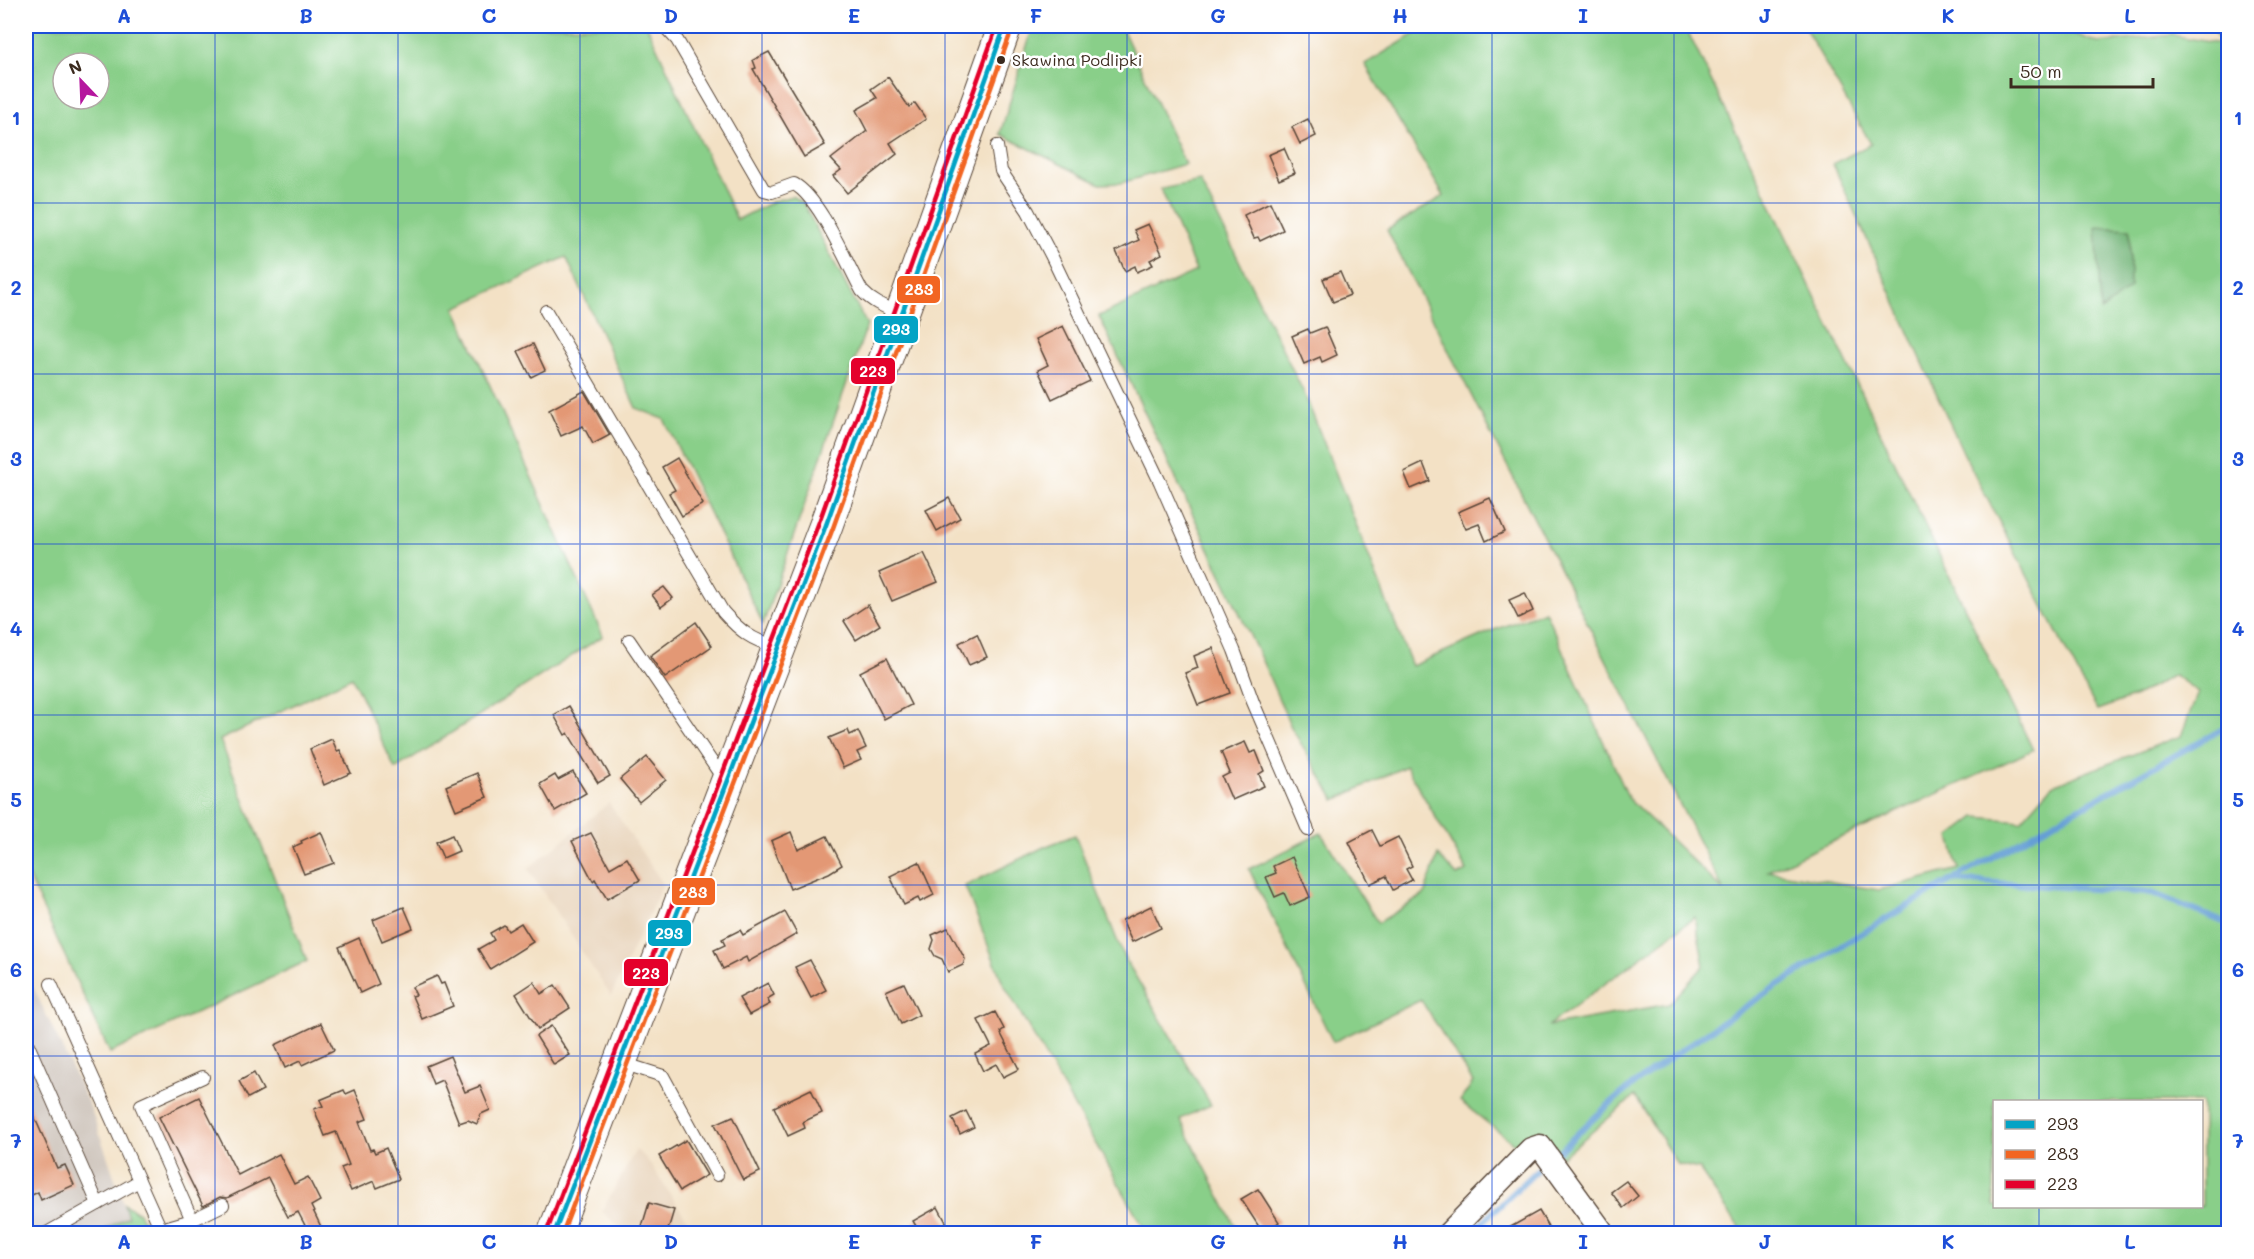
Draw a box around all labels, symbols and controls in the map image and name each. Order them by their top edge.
text: A [117,2,131,28]
text: B [299,2,313,28]
text: C [482,2,497,28]
text: D [664,2,678,28]
text: E [848,2,860,28]
text: F [1030,2,1043,28]
text: G [1210,2,1226,28]
text: H [1392,2,1408,28]
text: I [1578,2,1588,28]
text: J [1758,2,1772,28]
text: K [1941,2,1955,28]
text: L [2124,2,2136,28]
place label: Skawina Podlipki [1012,49,1142,70]
north arrow [51,51,111,111]
scale bar [2011,51,2154,89]
marker: Skawina Podlipki [995,54,1007,66]
text: N [65,55,85,79]
text: 50 m [2020,59,2062,83]
text: 1 [12,104,20,130]
text: 1 [2234,104,2242,130]
text: 2 [10,274,22,300]
text: 2 [2232,274,2244,300]
line badge: 283 [896,275,941,304]
text: 283 [905,278,934,299]
line badge: 293 [873,315,919,344]
text: 293 [882,318,910,339]
line badge: 223 [850,357,896,385]
text: 223 [859,360,887,381]
text: 3 [10,445,22,471]
text: 3 [2232,445,2244,471]
text: 4 [10,615,23,641]
text: 4 [2232,615,2245,641]
text: 5 [10,786,22,812]
text: 5 [2232,786,2244,812]
line badge: 283 [671,877,716,906]
text: 283 [679,881,708,902]
line badge: 293 [647,919,692,947]
text: 293 [655,922,683,943]
text: 6 [10,956,22,982]
text: 6 [2232,956,2244,982]
line badge: 223 [623,958,669,987]
text: 223 [632,962,660,983]
legend [1993,1100,2203,1208]
text: 293 [2047,1111,2078,1135]
text: 7 [10,1127,22,1153]
text: 7 [2232,1127,2244,1153]
text: 283 [2047,1141,2078,1165]
text: 223 [2047,1171,2078,1195]
text: A [117,1228,131,1254]
text: B [299,1228,313,1254]
text: C [482,1228,497,1254]
text: D [664,1228,678,1254]
text: E [848,1228,860,1254]
text: F [1030,1228,1043,1254]
text: G [1210,1228,1226,1254]
text: H [1392,1228,1408,1254]
text: I [1578,1228,1588,1254]
text: J [1758,1228,1772,1254]
text: K [1941,1228,1955,1254]
text: L [2124,1228,2136,1254]

